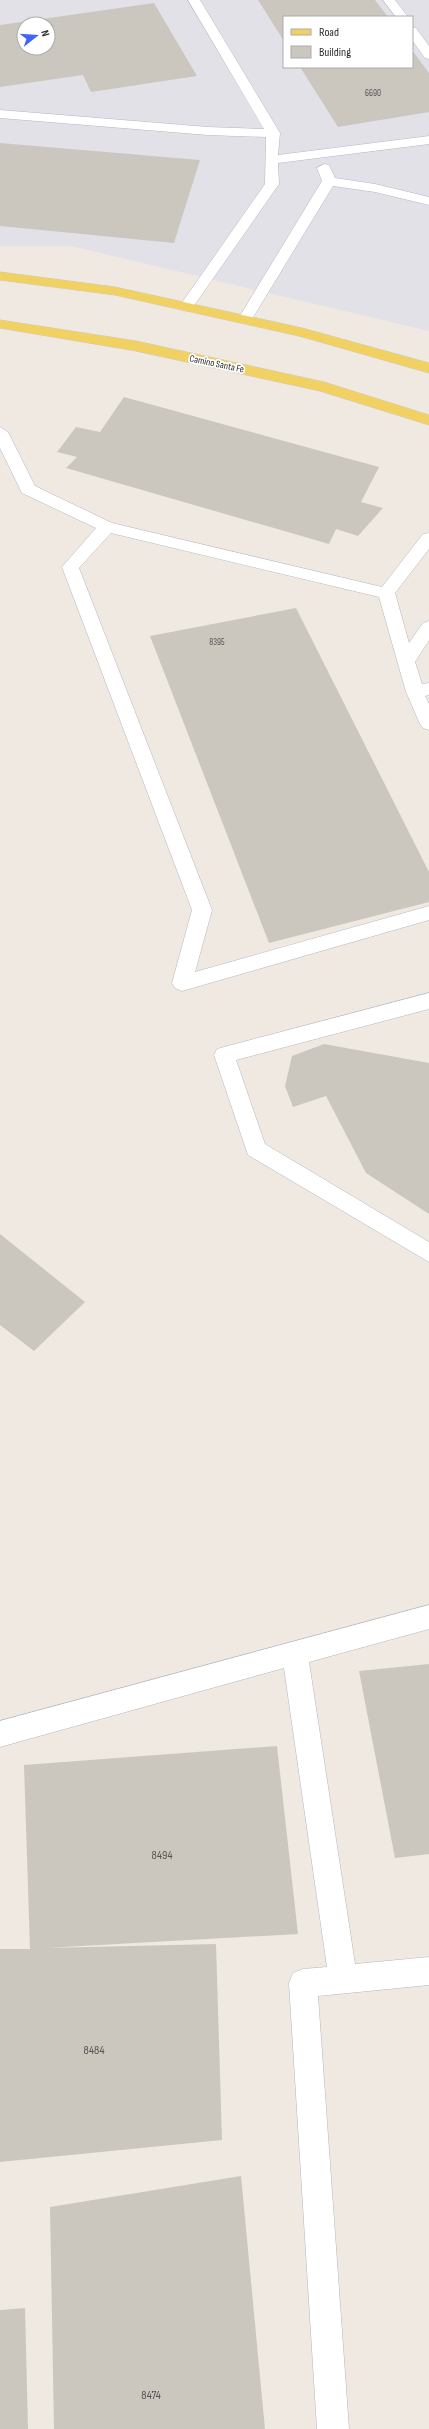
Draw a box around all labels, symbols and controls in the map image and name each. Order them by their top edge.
north arrow [16,16,56,56]
legend [283,16,413,68]
text: Road [319,25,339,40]
text: N [38,29,52,38]
text: Building [319,45,351,60]
house number: 6690 [365,88,381,99]
street label: Camino Santa Fe [188,352,245,376]
house number: 8395 [209,637,225,648]
house number: 8494 [152,1848,172,1863]
house number: 8484 [83,2043,105,2058]
house number: 8474 [141,2388,161,2403]

